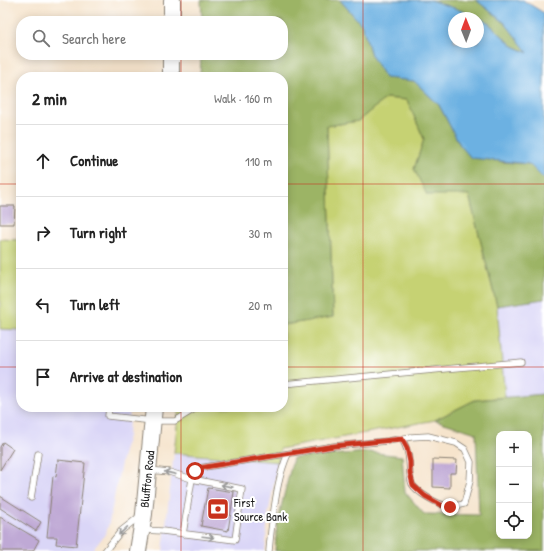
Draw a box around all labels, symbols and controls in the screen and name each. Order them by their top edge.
north arrow [448,12,484,48]
search box [16,16,288,60]
icon: search [30,27,52,49]
text: Search here [62,28,126,49]
text: 2 min [32,87,67,110]
text: Walk · 160 m [214,89,272,107]
icon: ahead [32,150,54,172]
text: Continue [70,150,118,171]
text: 110 m [245,152,272,170]
icon: right [32,222,54,244]
text: Turn right [70,222,126,243]
text: 30 m [249,224,272,242]
icon: left [32,294,54,316]
text: Turn left [70,294,120,315]
text: 20 m [248,296,272,314]
icon: arrive [32,366,54,388]
text: Arrive at destination [70,366,182,387]
map controls [496,431,532,539]
button: + [496,431,532,467]
street label: Bluffton Road [136,449,158,508]
route start [186,462,204,480]
button: − [496,467,532,503]
one-way arrow [164,468,177,476]
one-way arrow [221,482,234,490]
place label: First Source Bank [233,494,287,525]
bank icon: First Source Bank [205,496,231,522]
route end [441,498,459,516]
button: locate [496,503,532,539]
one-way arrow [118,526,128,535]
one-way arrow [201,533,214,541]

